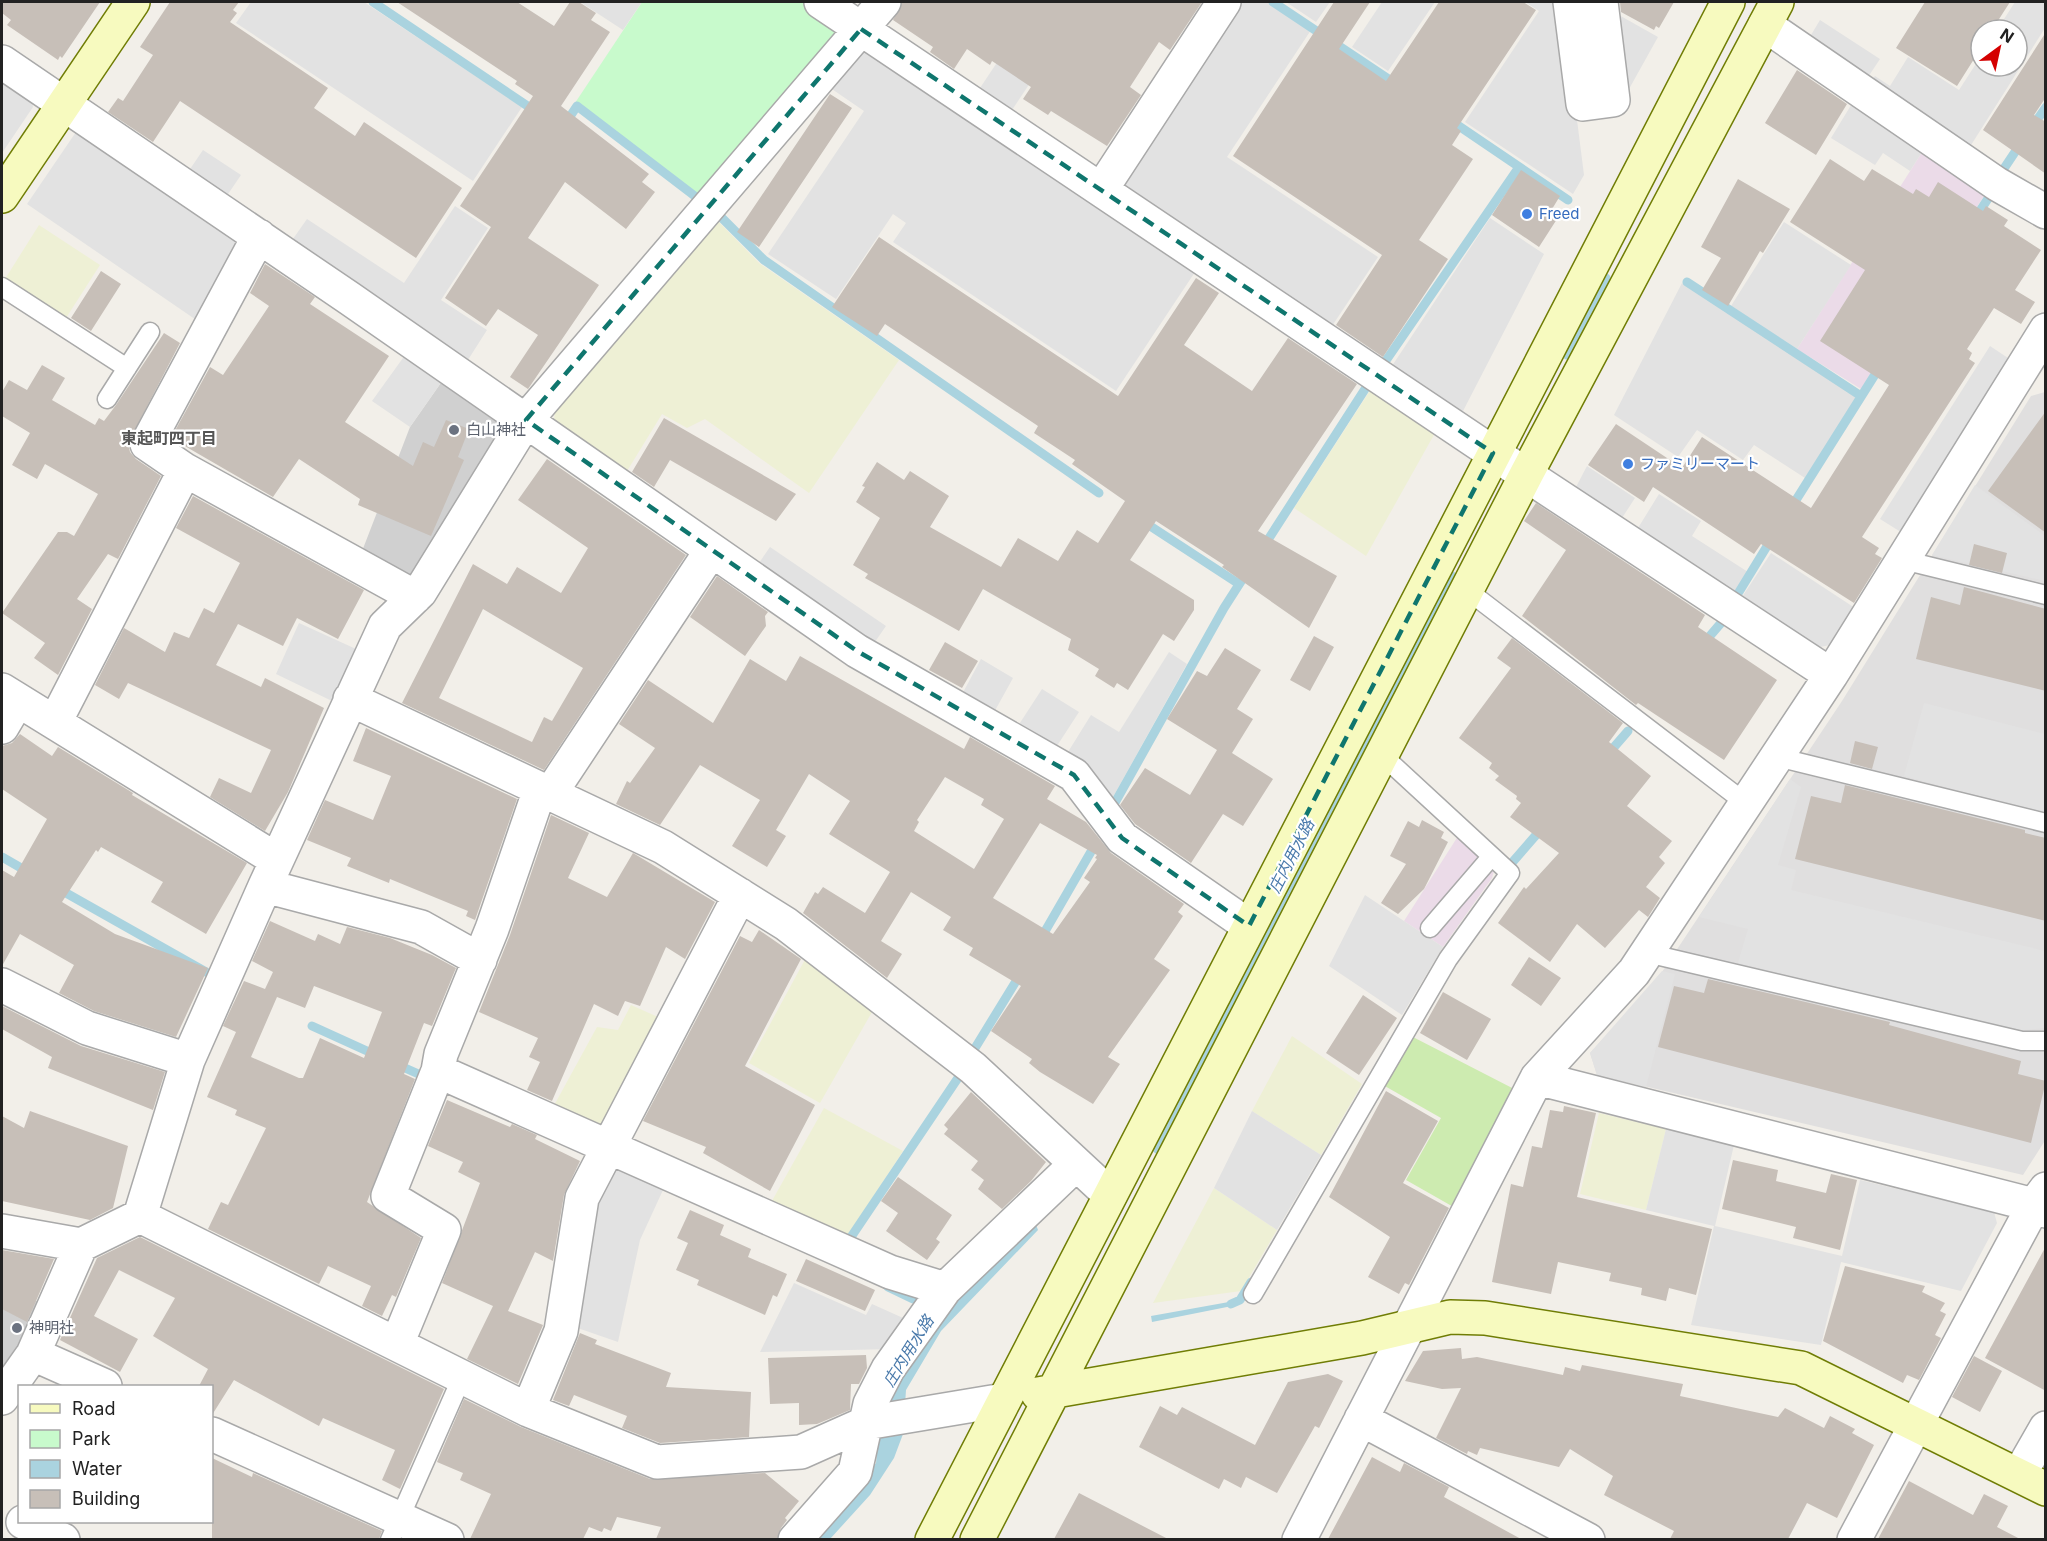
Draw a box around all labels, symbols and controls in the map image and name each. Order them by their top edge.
north arrow [1969,18,2029,78]
text: N [1997,24,2018,47]
place label: Freed [1539,204,1580,223]
marker: Freed [1520,207,1534,221]
place label: 白山神社 [466,420,526,439]
marker: 白山神社 [447,423,461,437]
district label: 東起町四丁目 [121,428,217,448]
place label: ファミリーマート [1640,454,1760,473]
marker: ファミリーマート [1621,457,1635,471]
water label: 庄内用水路 [1264,814,1319,896]
water label: 庄内用水路 [878,1310,939,1390]
place label: 神明社 [29,1318,74,1337]
marker: 神明社 [10,1321,24,1335]
legend [18,1385,213,1523]
text: Road [72,1398,115,1419]
text: Park [72,1428,111,1449]
text: Water [72,1458,122,1479]
text: Building [72,1488,140,1509]

